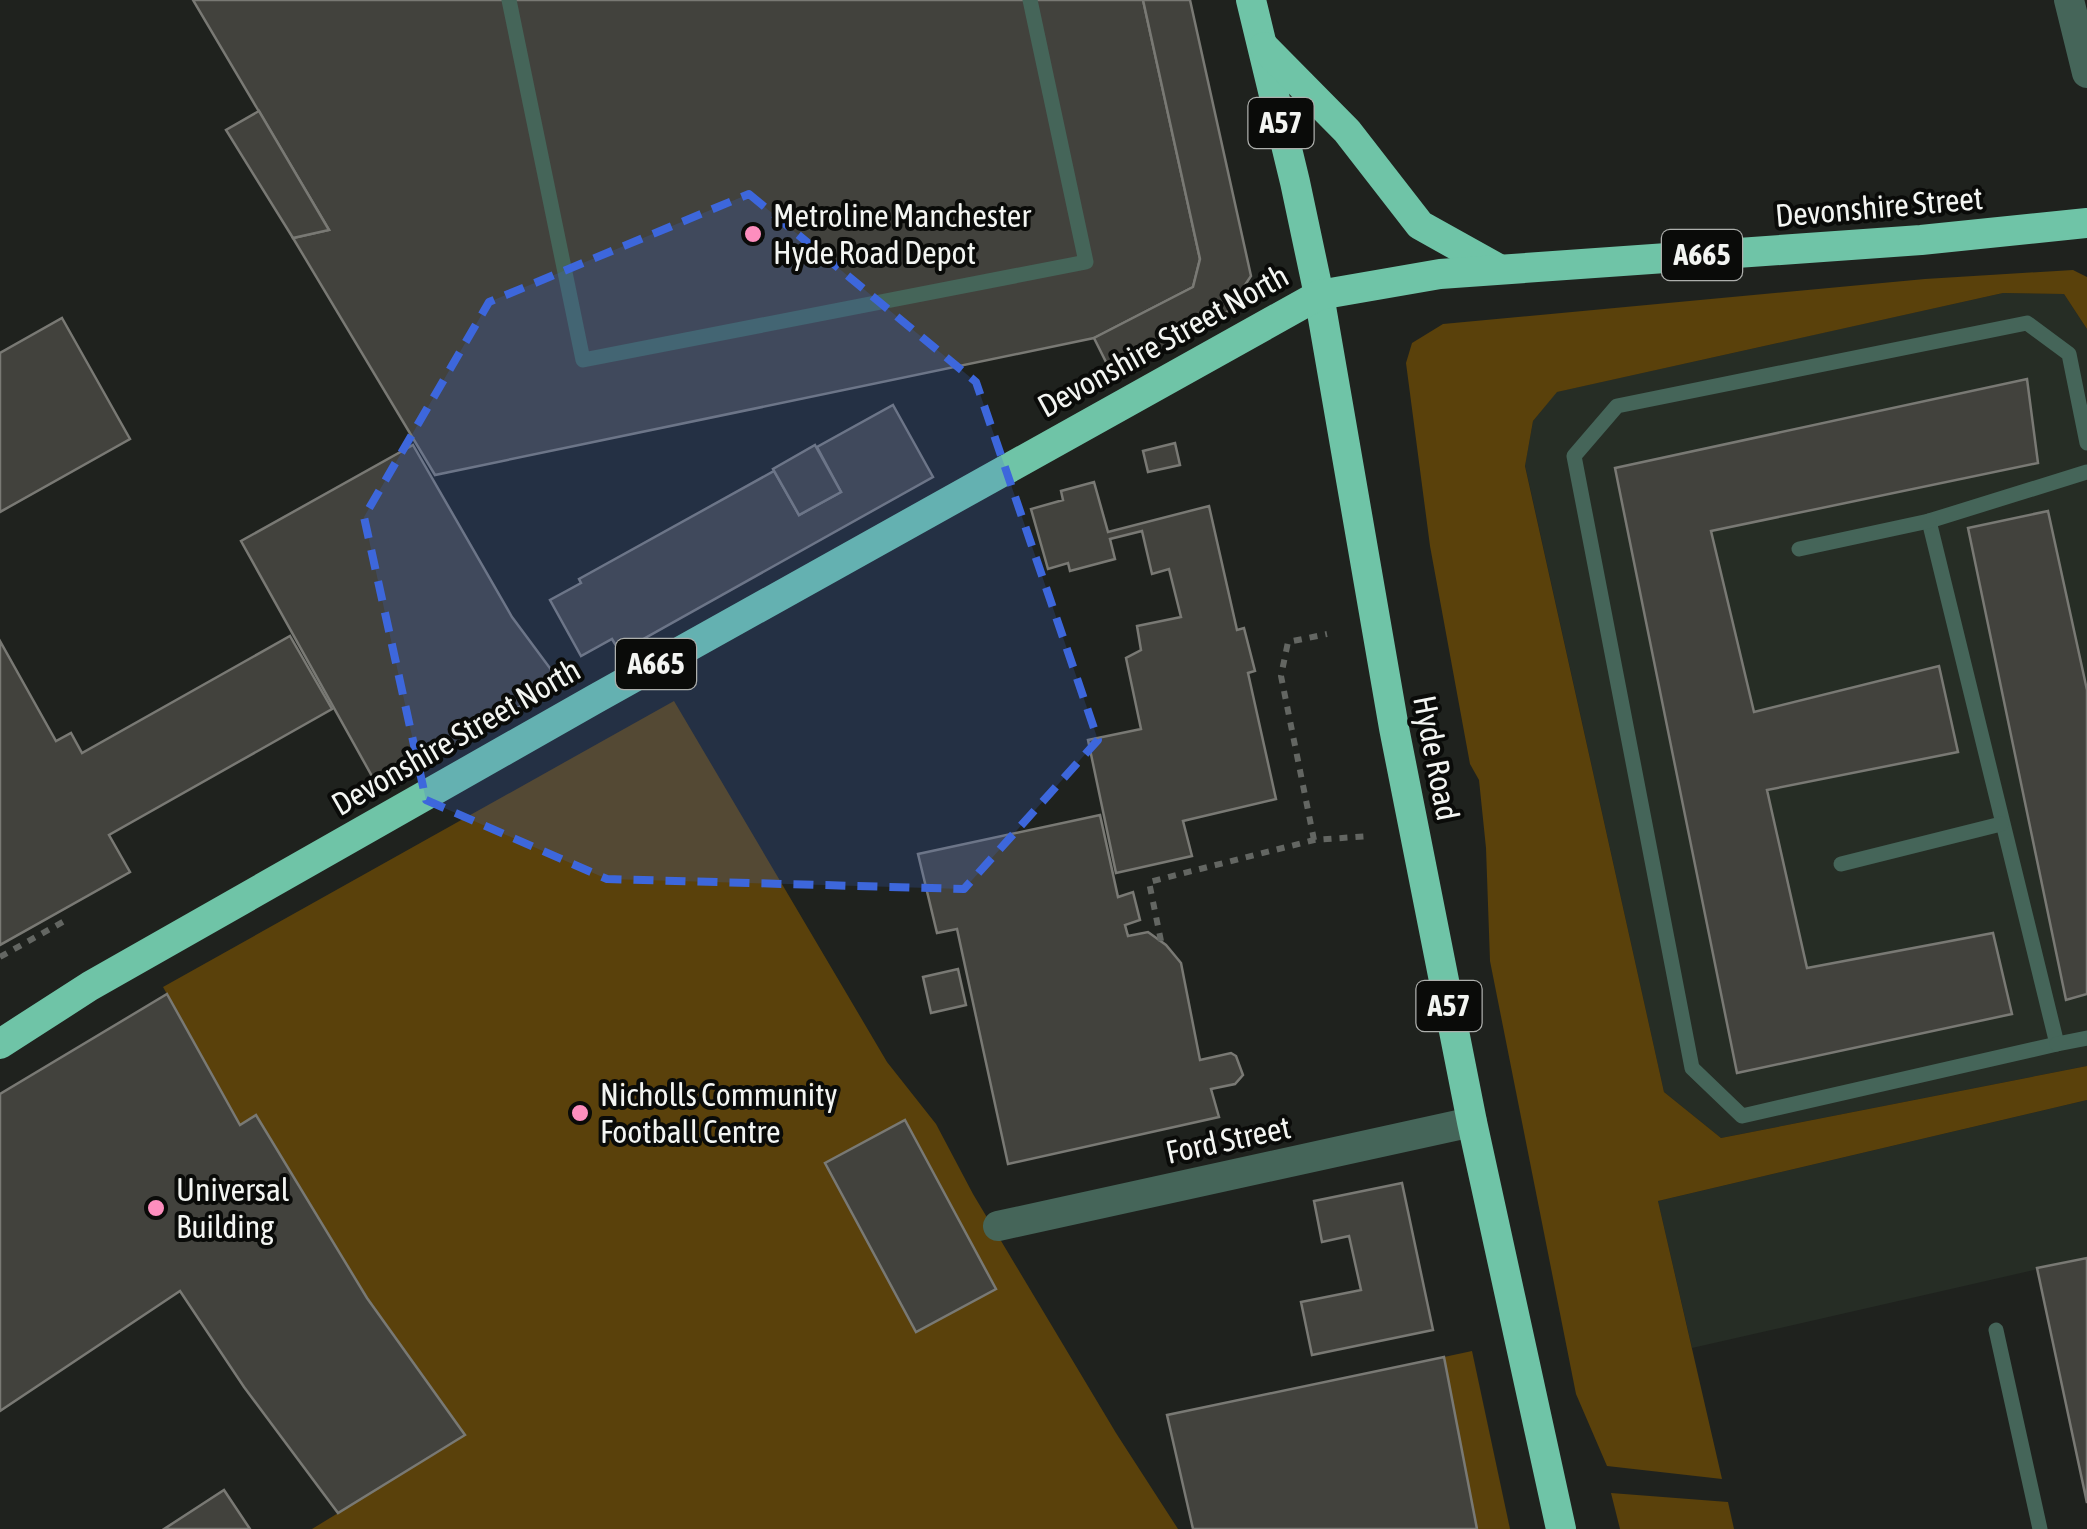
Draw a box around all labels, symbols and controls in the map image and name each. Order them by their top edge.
road number: A57 [1248,98,1314,148]
street label: Devonshire Street [1774,179,1984,234]
place label: Metroline Manchester Hyde Road Depot [773,197,1031,271]
marker: Metroline Manchester Hyde Road Depot [742,223,764,245]
road number: A665 [1662,230,1742,280]
street label: Devonshire Street North [1031,256,1294,425]
road number: A665 [616,639,696,689]
street label: Devonshire Street North [325,650,586,823]
street label: Hyde Road [1406,692,1467,824]
road number: A57 [1416,981,1482,1031]
place label: Nicholls Community Football Centre [600,1076,838,1150]
marker: Nicholls Community Football Centre [569,1102,591,1124]
street label: Ford Street [1162,1108,1294,1171]
place label: Universal Building [176,1171,290,1245]
marker: Universal Building [145,1197,167,1219]

